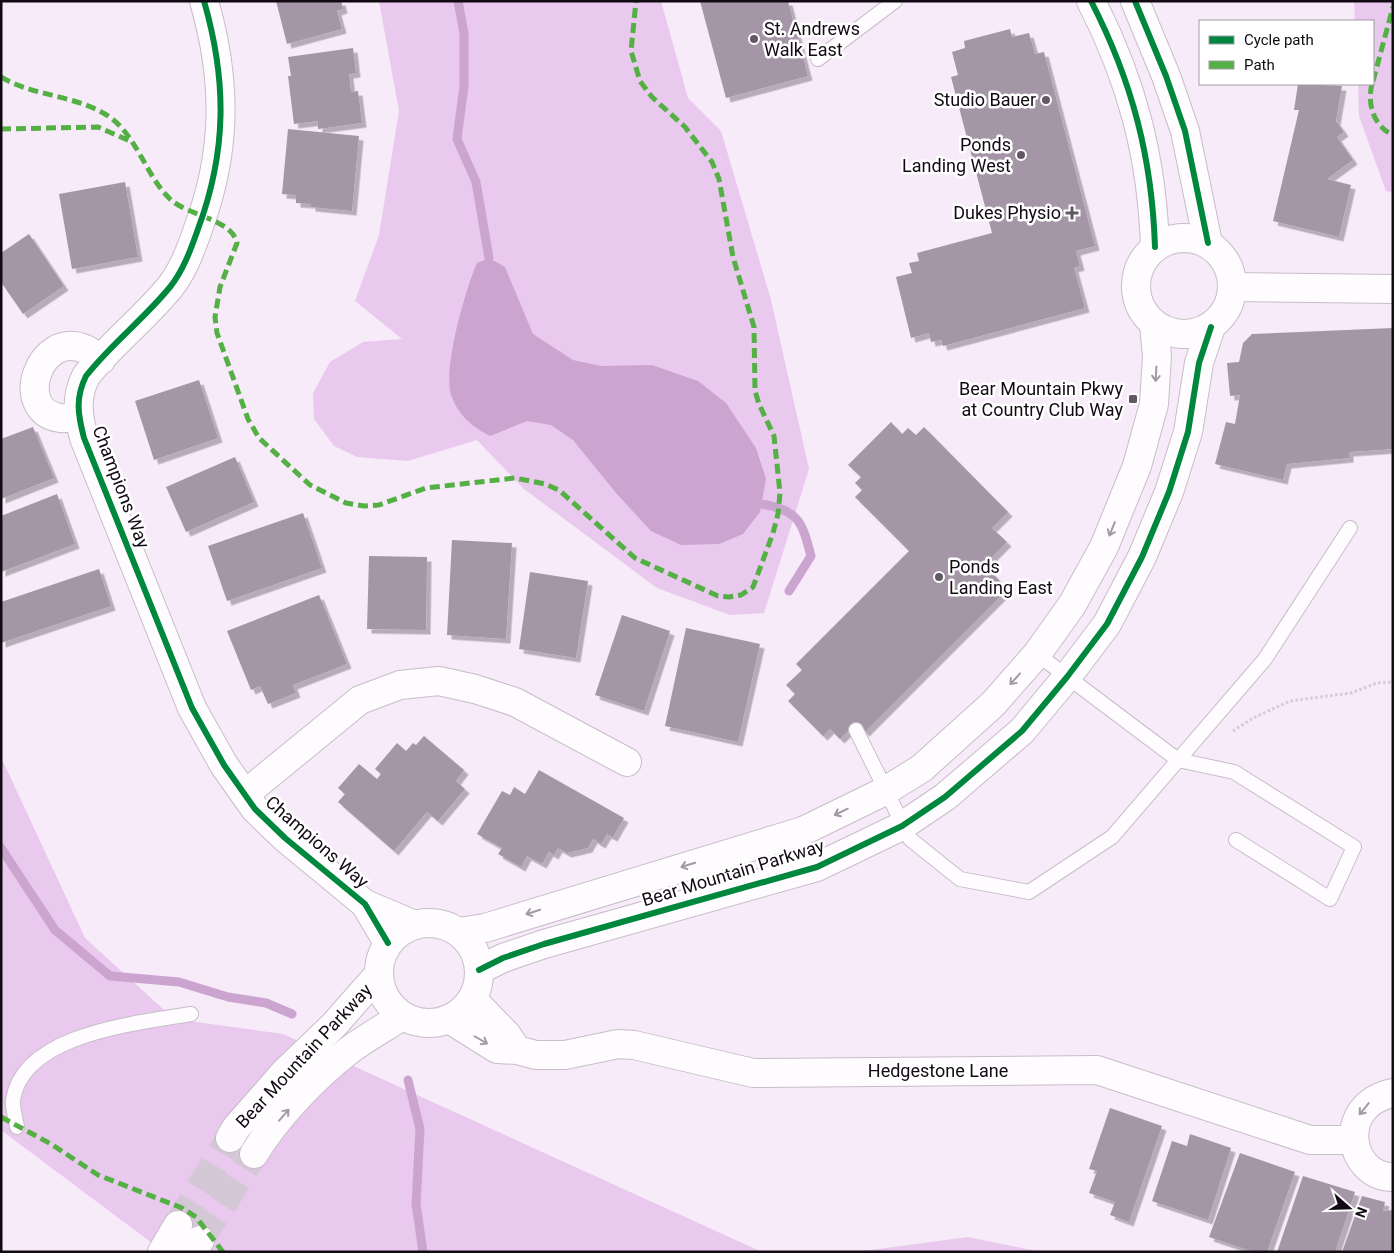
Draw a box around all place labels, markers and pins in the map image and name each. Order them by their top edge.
place label: St. Andrews Walk East [764,18,860,60]
marker: St. Andrews Walk East [748,33,760,45]
place label: Studio Bauer [934,89,1036,110]
marker: Studio Bauer [1040,94,1052,106]
place label: Ponds Landing West [902,134,1011,176]
marker: Ponds Landing West [1015,149,1027,161]
place label: Dukes Physio [953,202,1061,223]
marker: Dukes Physio [1065,206,1079,220]
place label: Bear Mountain Pkwy at Country Club Way [959,378,1123,420]
marker: Bear Mountain Pkwy at Country Club Way [1127,393,1139,405]
place label: Ponds Landing East [949,556,1053,598]
marker: Ponds Landing East [933,571,945,583]

